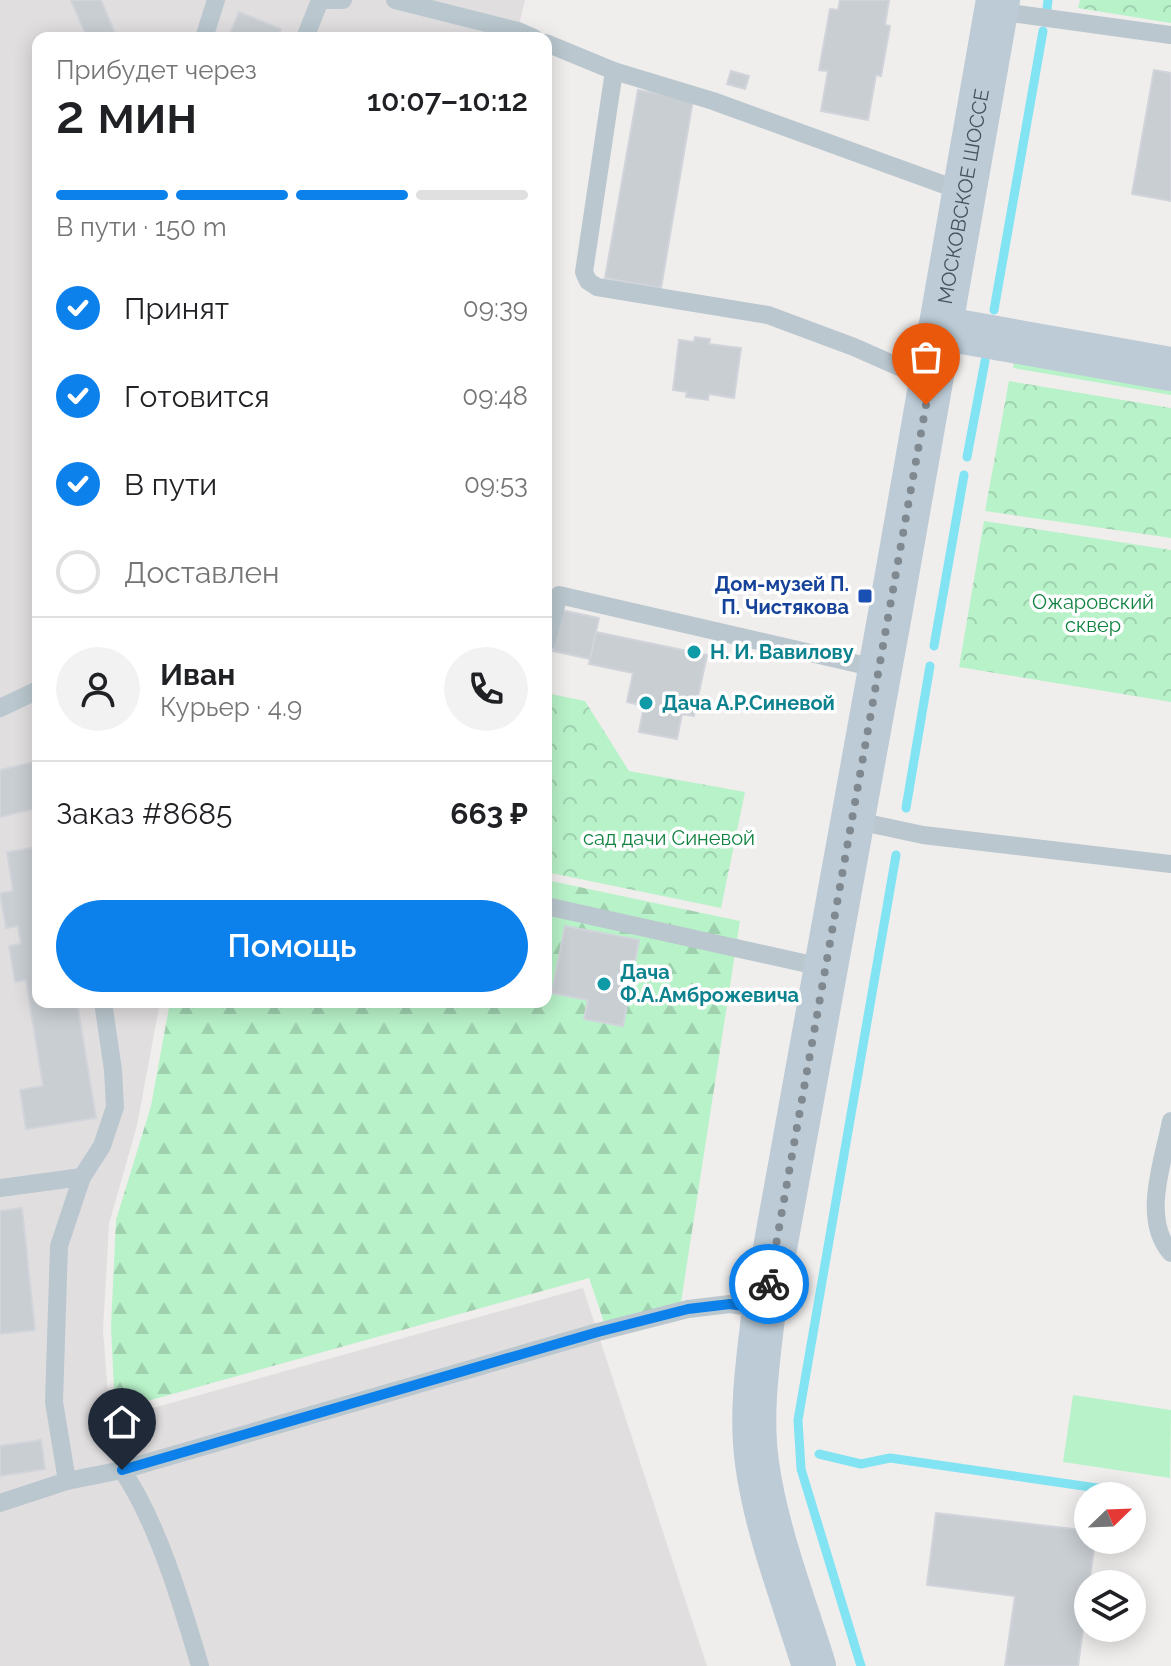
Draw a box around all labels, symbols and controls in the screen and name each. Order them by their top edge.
text: Прибудет через [56,55,257,85]
text: 10:07–10:12 [367,83,528,118]
text: 2 мин [56,84,197,145]
street label: МОСКОВСКОЕ ШОССЕ [933,87,994,306]
text: В пути · 150 m [56,212,227,242]
icon: check [56,286,100,330]
text: Принят [124,291,229,326]
text: 09:39 [463,293,528,323]
pin [892,323,960,405]
icon: bag [904,335,948,379]
icon: check [56,374,100,418]
text: Готовится [124,379,270,414]
text: 09:48 [462,381,528,411]
icon: check [56,462,100,506]
text: В пути [124,467,217,502]
text: 09:53 [464,469,528,499]
text: Доставлен [124,555,280,590]
place label: Дом-музей П. П. Чистякова [715,572,849,619]
marker: Дом-музей П. П. Чистякова [856,587,874,605]
park label: Ожаровский сквер [1032,590,1154,637]
place label: Н. И. Вавилову [710,640,854,664]
marker: Н. И. Вавилову [685,643,703,661]
button: person [56,647,140,731]
button: phone [444,647,528,731]
text: Иван [160,657,235,692]
place label: Дача А.Р.Синевой [662,691,835,715]
text: Курьер · 4.9 [160,692,302,722]
marker: Дача А.Р.Синевой [637,694,655,712]
text: Заказ #8685 [56,796,232,831]
text: 663 ₽ [450,796,528,831]
park label: сад дачи Синевой [583,826,755,850]
button: Помощь [56,900,528,992]
place label: Дача Ф.А.Амброжевича [620,960,799,1007]
marker: Дача Ф.А.Амброжевича [595,975,613,993]
courier [729,1244,809,1324]
icon: bike [747,1262,791,1306]
pin [88,1388,156,1470]
icon: home [100,1400,144,1444]
north arrow [1074,1482,1146,1554]
map controls [1074,1482,1146,1642]
button: layers [1074,1570,1146,1642]

